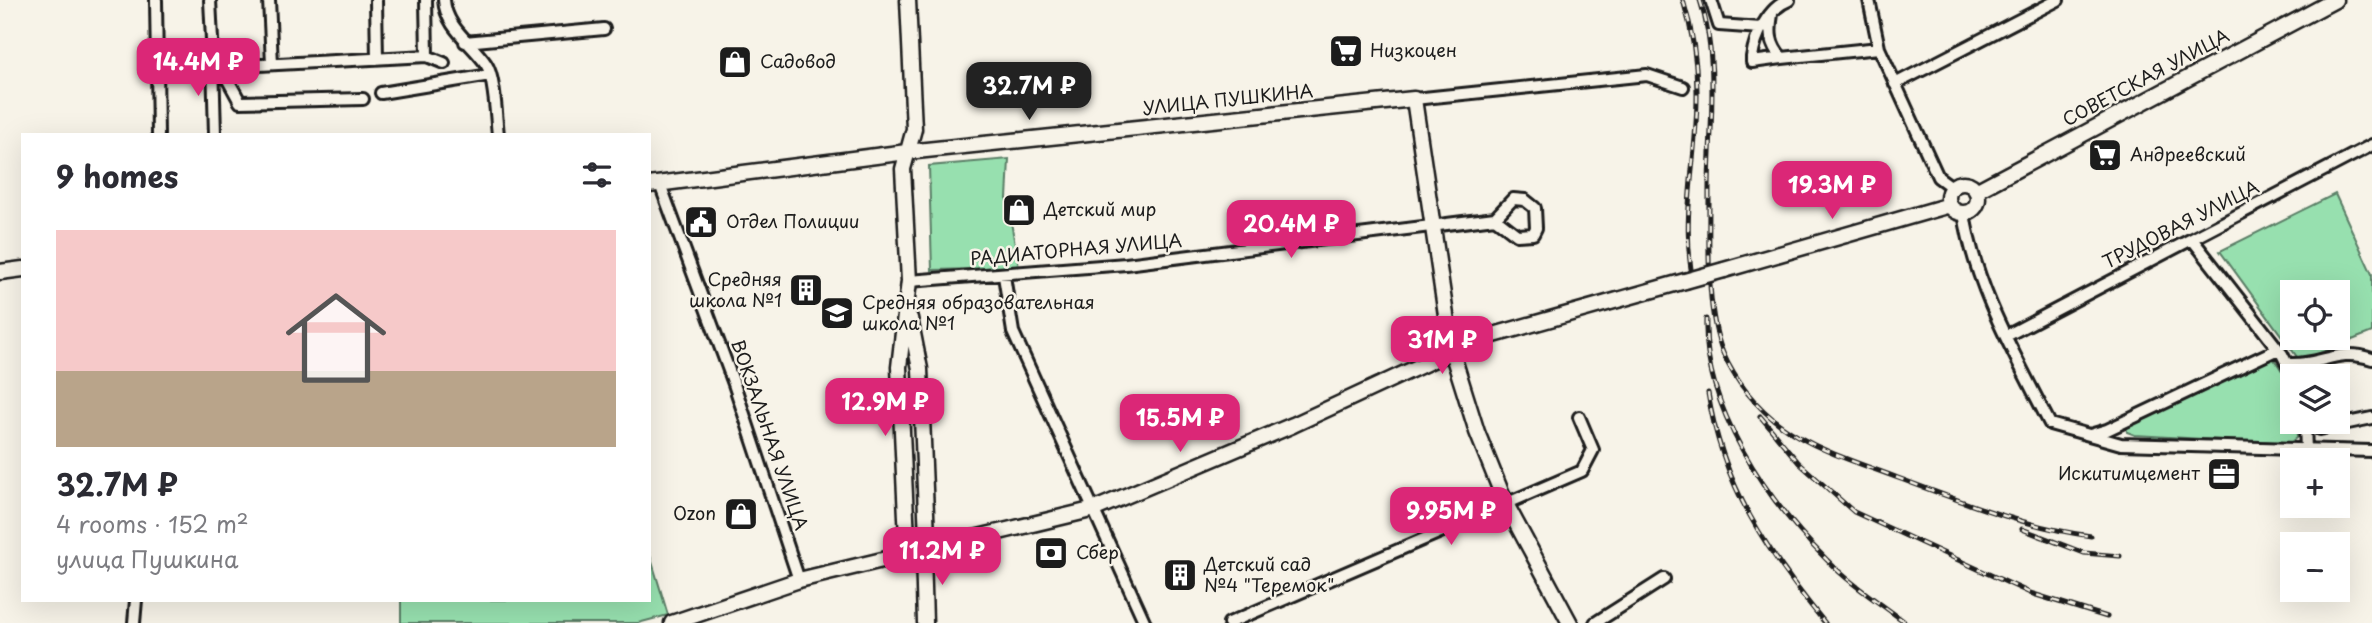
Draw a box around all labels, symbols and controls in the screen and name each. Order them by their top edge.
street label: СОВЕТСКАЯ УЛИЦА [2057,21,2234,132]
supermarket icon: Низкоцен [1327,32,1365,70]
place label: Низкоцен [1370,36,1457,63]
pin: 14.4M ₽ [133,38,263,98]
text: 14.4M ₽ [153,43,243,78]
shop icon: Садовод [716,43,754,81]
place label: Садовод [760,47,836,74]
pin: 32.7M ₽ [964,62,1094,122]
text: 32.7M ₽ [982,67,1076,102]
street label: УЛИЦА ПУШКИНА [1141,76,1315,121]
supermarket icon: Андреевский [2086,136,2124,174]
place label: Андреевский [2130,140,2246,167]
text: 9 homes [56,153,178,198]
icon: filters [578,156,616,194]
pin: 19.3M ₽ [1767,162,1897,221]
text: 19.3M ₽ [1788,166,1876,201]
street label: ТРУДОВАЯ УЛИЦА [2097,172,2263,275]
shop icon: Детский мир [1000,191,1038,229]
place label: Детский мир [1043,195,1156,222]
pin: 20.4M ₽ [1226,201,1356,260]
public building icon: Отдел Полиции [682,203,720,241]
text: 20.4M ₽ [1243,205,1339,240]
place label: Отдел Полиции [726,207,860,234]
street label: РАДИАТОРНАЯ УЛИЦА [969,226,1183,271]
place label: Средняя школа №1 [689,265,782,313]
building icon: Средняя школа №1 [787,271,825,309]
icon: home [273,275,399,401]
map controls [2280,280,2350,602]
button: locate [2280,280,2350,350]
place label: Средняя образовательная школа №1 [862,288,1095,336]
school or university icon: Средняя образовательная школа №1 [818,294,856,332]
pin: 31M ₽ [1393,316,1491,376]
text: 31M ₽ [1407,321,1477,356]
street label: ВОКЗАЛЬНАЯ УЛИЦА [725,335,816,534]
button: layers [2280,364,2350,434]
pin: 12.9M ₽ [820,378,950,438]
text: 12.9M ₽ [841,383,929,418]
pin: 15.5M ₽ [1115,394,1245,454]
text: 15.5M ₽ [1136,399,1224,434]
button: + [2280,448,2350,518]
office icon: Искитимцемент [2205,455,2243,493]
place label: Искитимцемент [2058,459,2200,486]
text: 32.7M ₽ [56,461,178,506]
pin: 9.95M ₽ [1386,488,1516,547]
text: 9.95M ₽ [1406,492,1496,527]
shop icon: Ozon [722,495,760,533]
place label: Ozon [673,499,716,526]
text: 4 rooms · 152 m² [56,506,249,541]
pin: 11.2M ₽ [877,528,1007,587]
text: 11.2M ₽ [899,532,985,567]
button: − [2280,532,2350,602]
bank icon: Сбер [1032,534,1070,572]
place label: Сбер [1076,538,1119,565]
text: улица Пушкина [56,541,238,576]
place label: Детский сад №4 "Теремок" [1203,550,1334,598]
building icon: Детский сад №4 "Теремок" [1161,556,1199,594]

